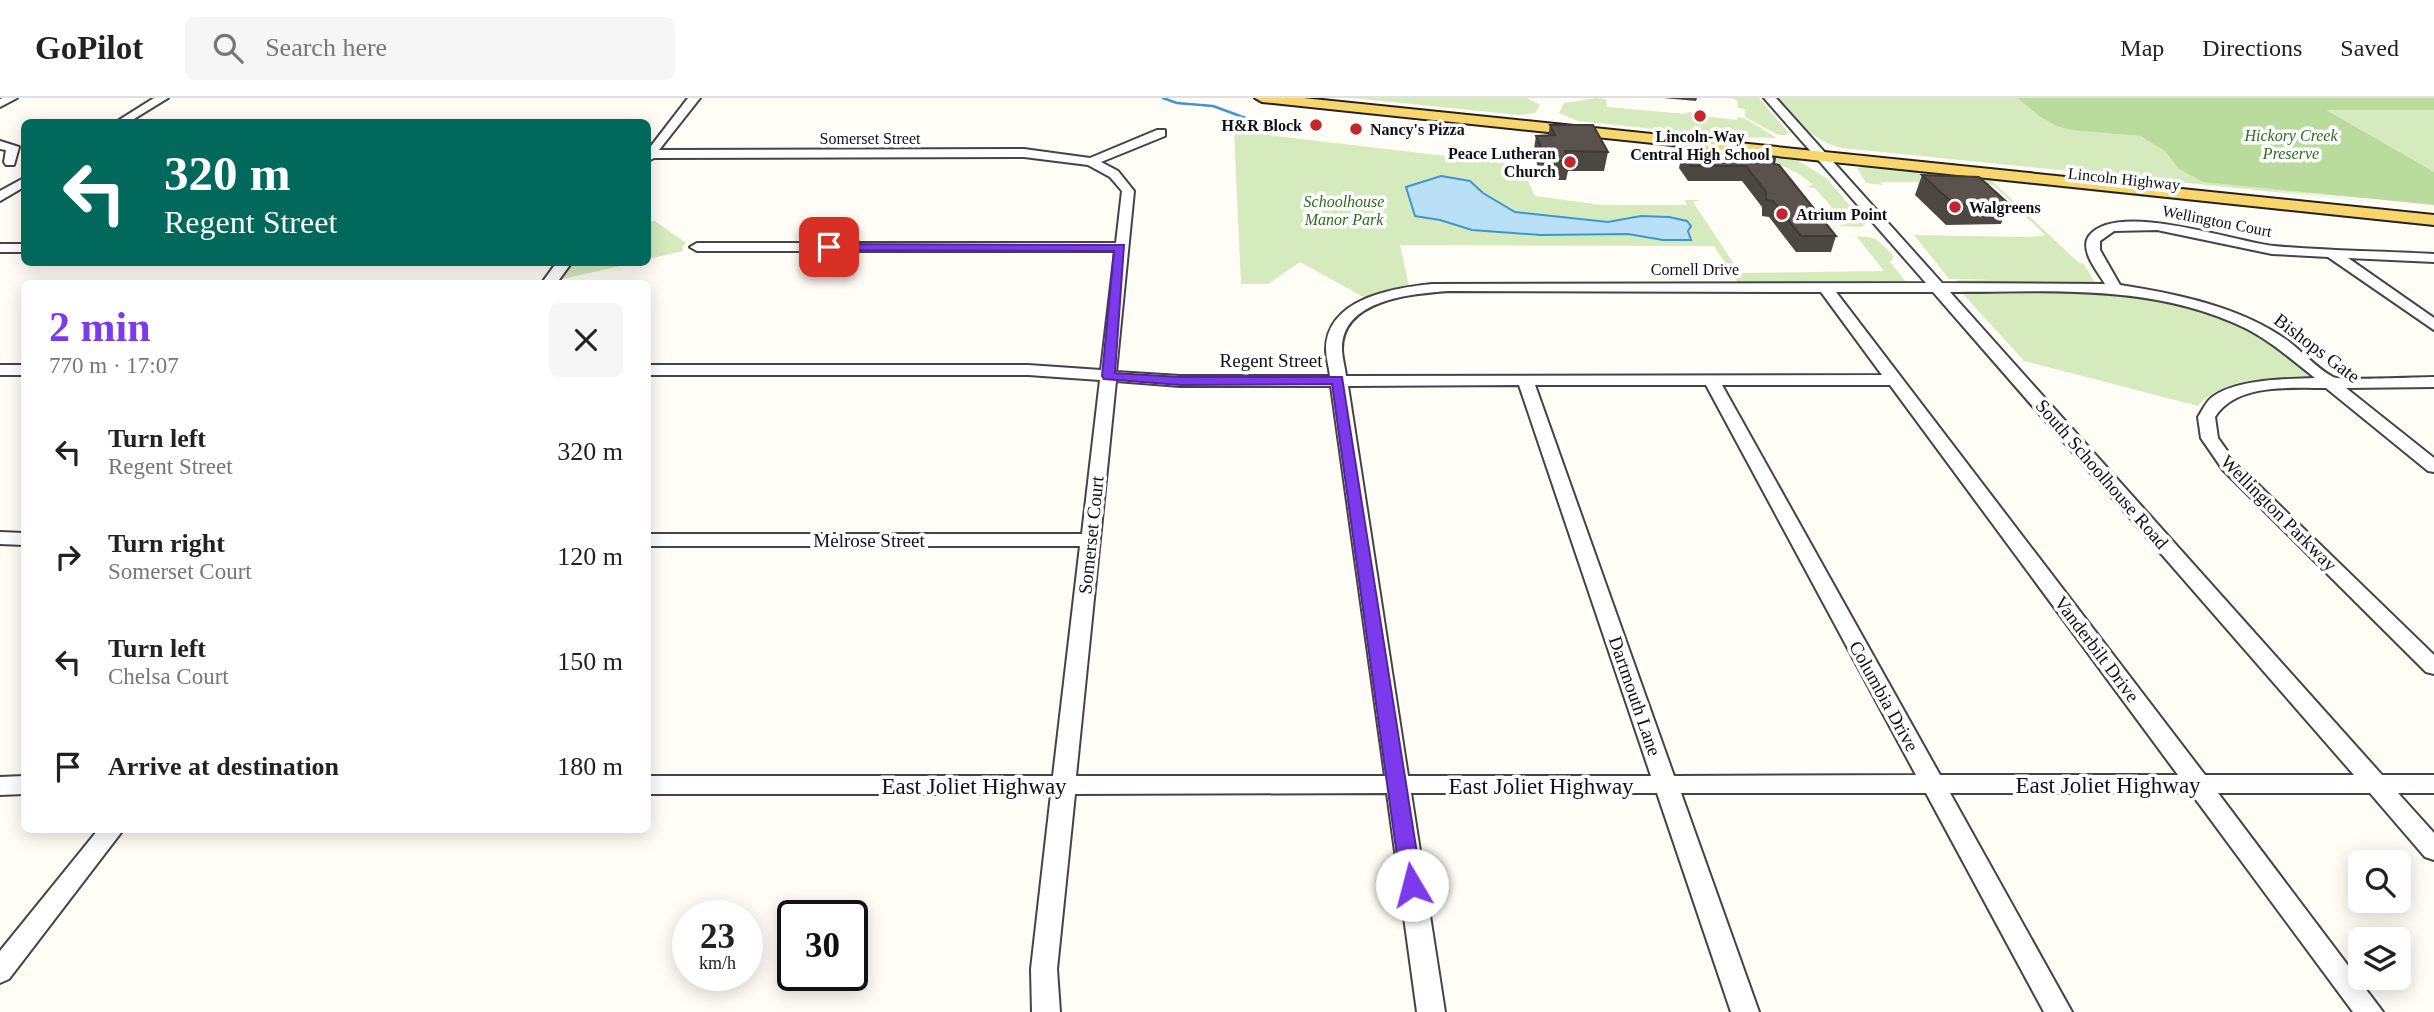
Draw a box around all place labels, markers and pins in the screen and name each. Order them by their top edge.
marker: Lincoln-Way Central High School [1692,108,1708,124]
place label: H&R Block [1222,117,1302,134]
marker: H&R Block [1308,117,1324,133]
marker: Nancy's Pizza [1348,121,1364,137]
place label: Nancy's Pizza [1370,121,1465,139]
place label: Lincoln-Way Central High School [1630,128,1770,164]
place label: Peace Lutheran Church [1448,145,1556,180]
marker: Peace Lutheran Church [1562,154,1578,170]
marker: Walgreens [1947,199,1963,215]
place label: Walgreens [1969,199,2041,217]
marker: Atrium Point [1774,206,1790,222]
place label: Atrium Point [1796,206,1888,223]
pin [799,217,859,277]

